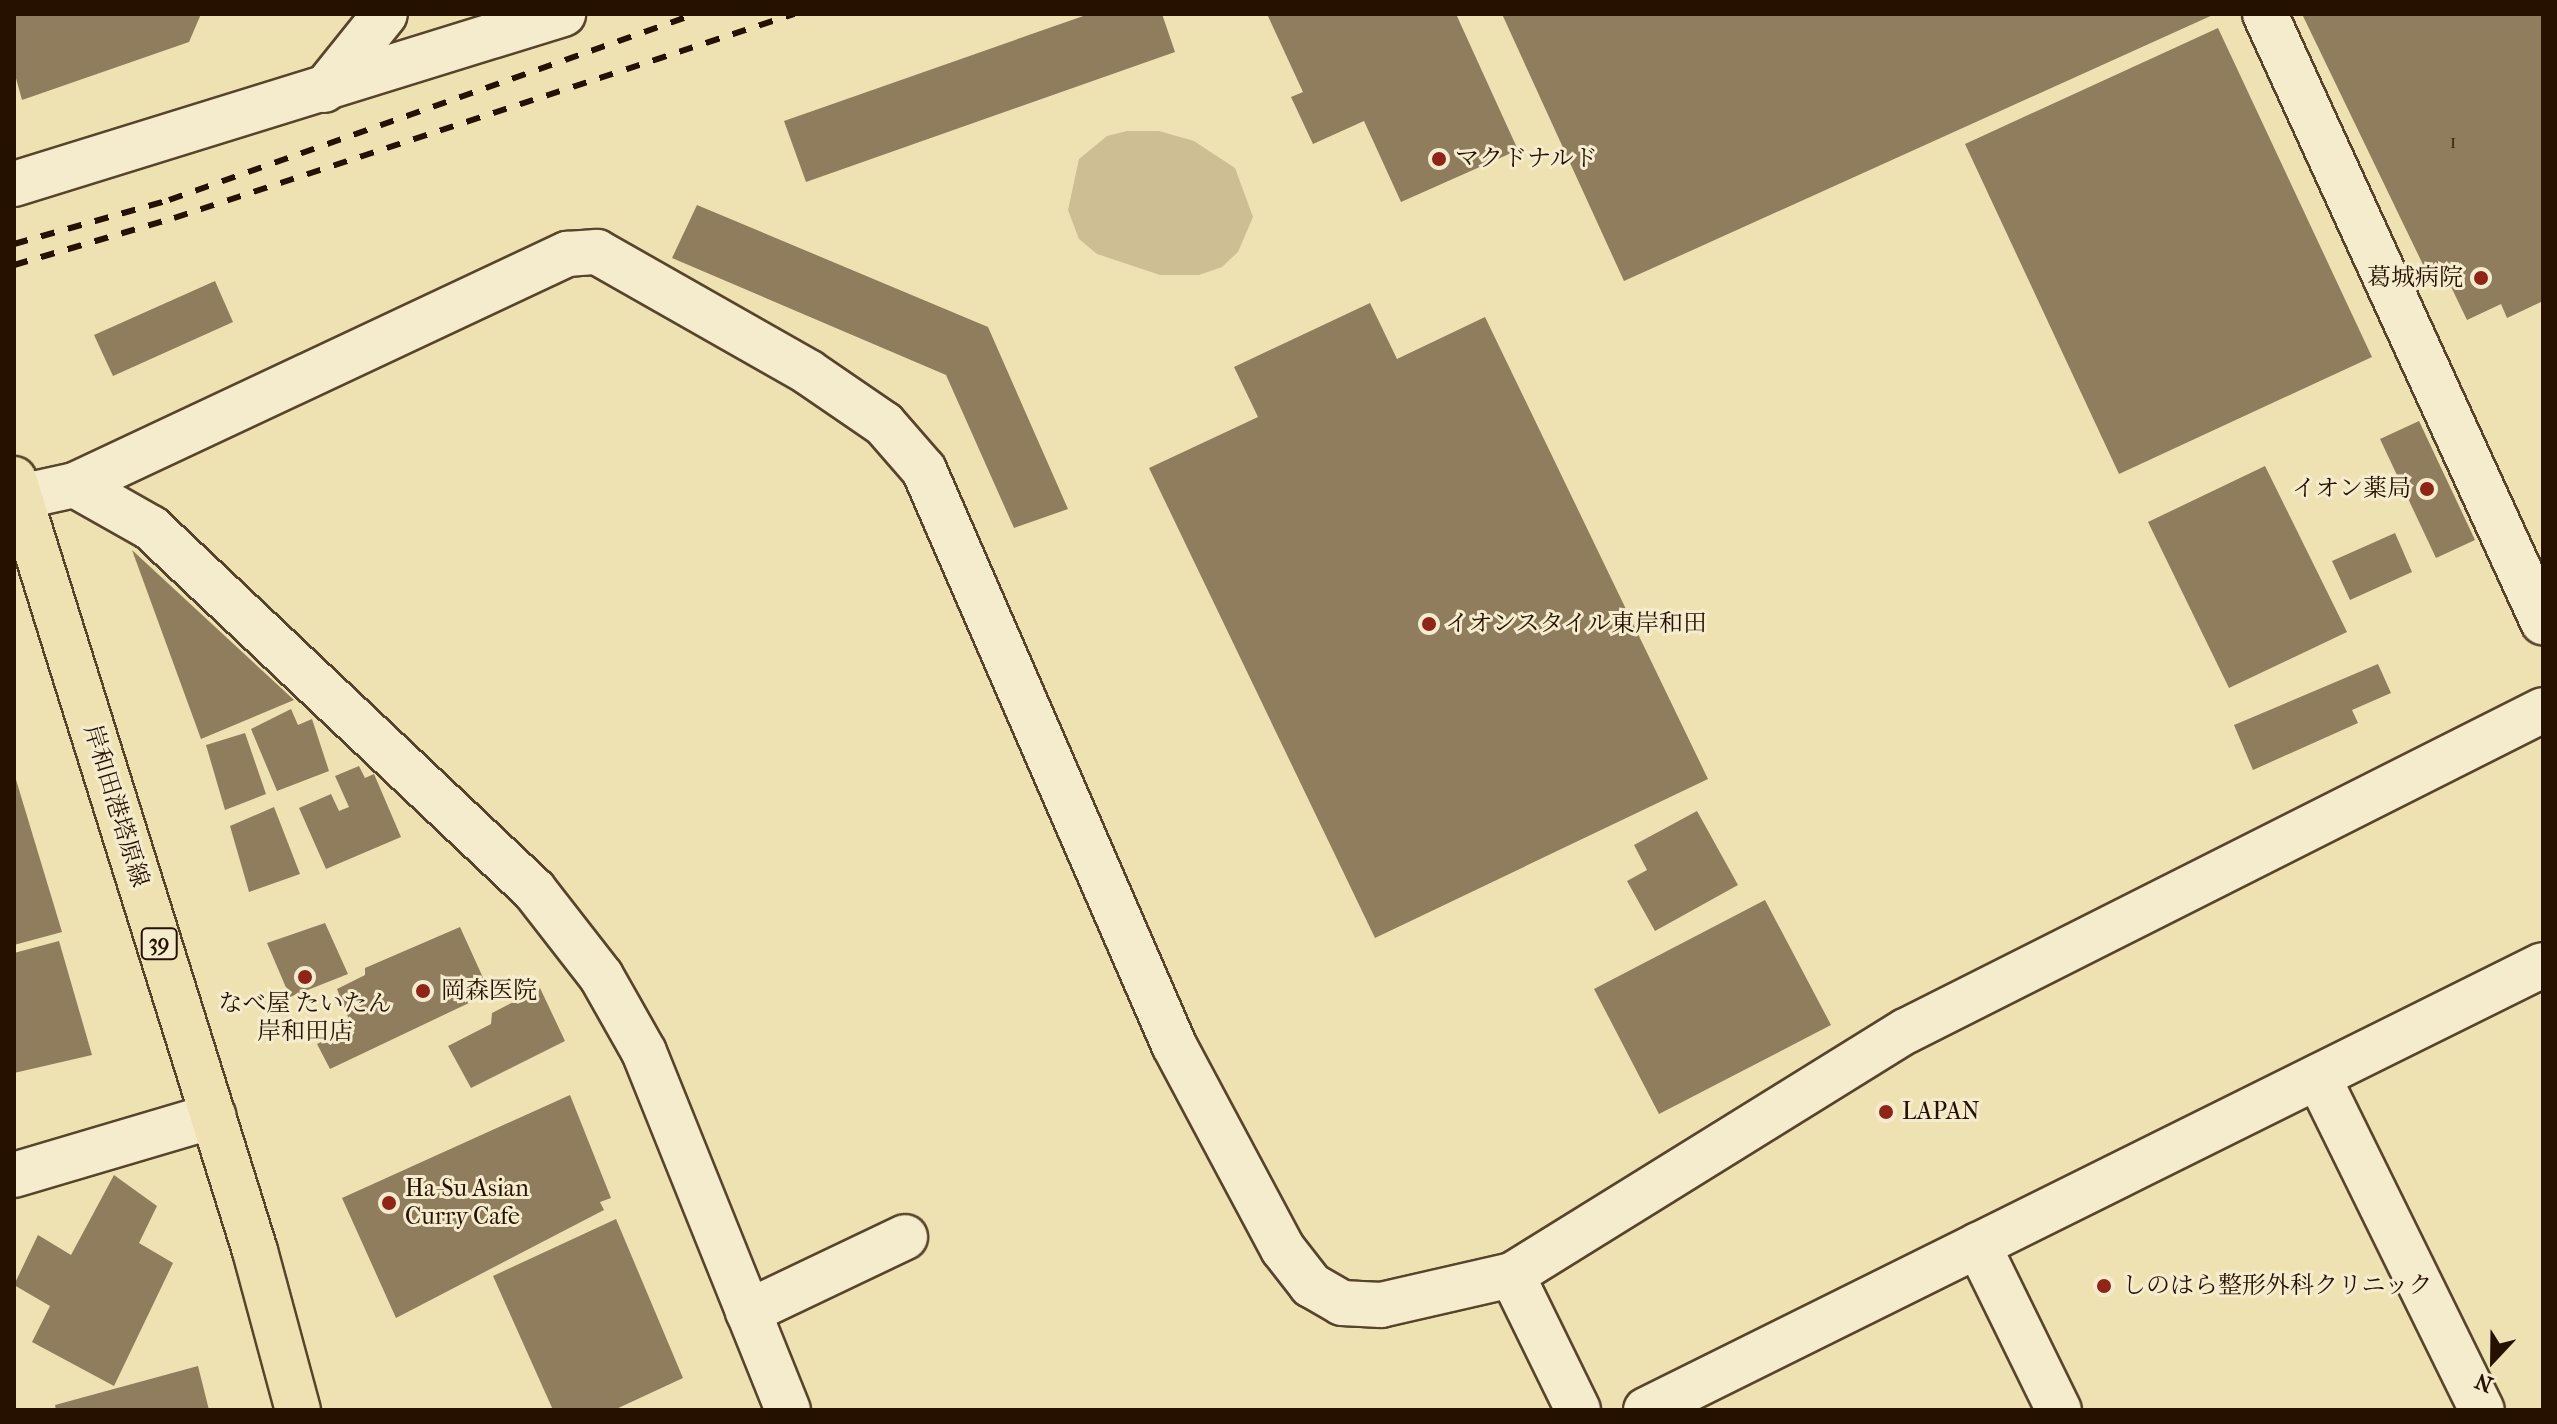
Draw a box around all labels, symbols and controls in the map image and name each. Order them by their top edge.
house number: 1 [2449,129,2457,153]
place label: マクドナルド [1455,145,1599,173]
marker: マクドナルド [1430,150,1448,168]
place label: 葛城病院 [2367,264,2463,292]
marker: 葛城病院 [2470,267,2492,289]
place label: イオン薬局 [2291,475,2411,503]
marker: イオン薬局 [2418,480,2436,498]
place label: イオンスタイル東岸和田 [1445,610,1709,638]
marker: イオンスタイル東岸和田 [1420,615,1438,633]
street label: 岸和田港塔原線 [78,721,154,891]
road number: 39 [139,926,179,962]
marker: なべ屋 たいたん 岸和田店 [296,968,314,986]
place label: 岡森医院 [441,977,537,1005]
marker: 岡森医院 [412,980,434,1002]
place label: なべ屋 たいたん 岸和田店 [218,990,392,1046]
place label: LAPAN [1902,1098,1980,1126]
marker: LAPAN [1877,1103,1895,1121]
place label: Ha-Su Asian Curry Cafe [405,1175,529,1231]
marker: Ha-Su Asian Curry Cafe [380,1194,398,1212]
place label: しのはら整形外科クリニック [2122,1272,2434,1300]
marker: しのはら整形外科クリニック [2093,1275,2115,1297]
north arrow [2453,1320,2533,1400]
text: N [2471,1367,2497,1397]

